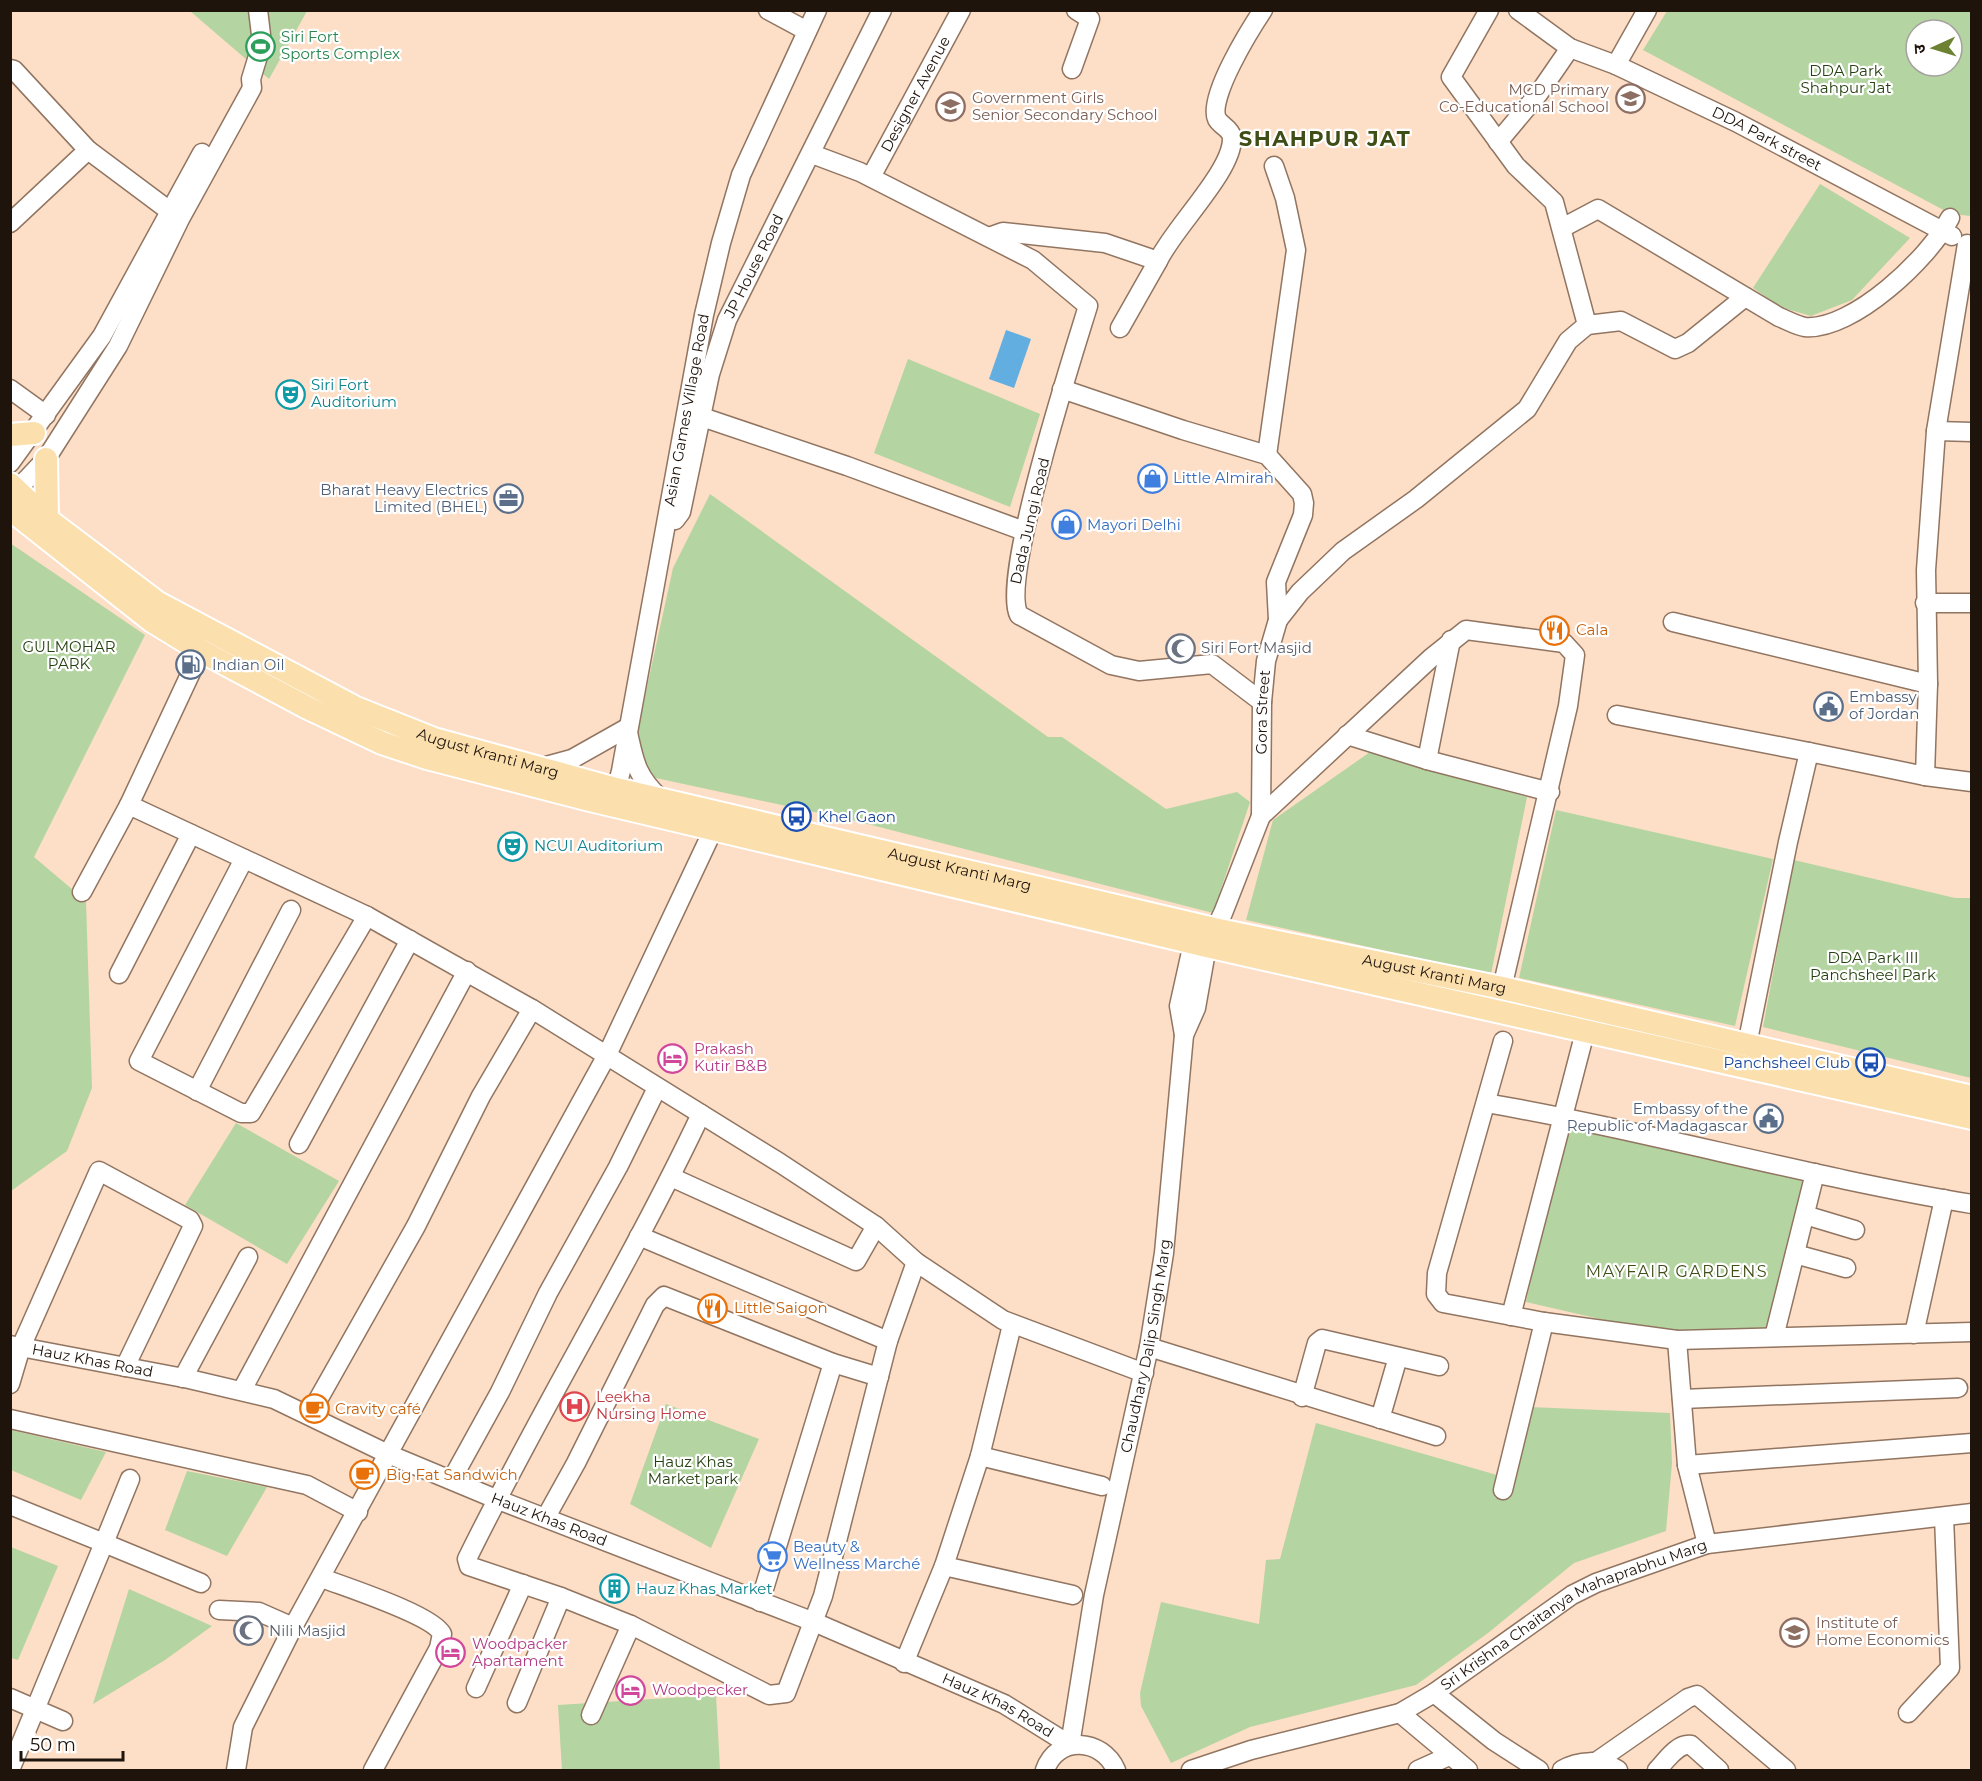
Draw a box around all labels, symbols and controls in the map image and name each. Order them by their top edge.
north arrow [1904,18,1964,78]
place label: Siri Fort Sports Complex [281,27,400,63]
sports icon: Siri Fort Sports Complex [244,30,276,62]
street label: Designer Avenue [876,33,954,155]
text: उ [1910,43,1929,54]
park label: DDA Park Shahpur Jat [1800,61,1892,97]
place label: MCD Primary Co-Educational School [1439,80,1610,116]
school or university icon: MCD Primary Co-Educational School [1614,83,1646,115]
place label: Government Girls Senior Secondary School [972,88,1158,124]
school or university icon: Government Girls Senior Secondary School [935,91,967,123]
street label: DDA Park street [1709,102,1825,175]
district label: SHAHPUR JAT [1239,126,1411,151]
street label: JP House Road [719,211,787,322]
street label: Asian Games Village Road [659,312,713,508]
place label: Siri Fort Auditorium [311,375,397,411]
theatre icon: Siri Fort Auditorium [274,378,306,410]
street label: Dada Jungi Road [1006,456,1053,586]
shop icon: Little Almirah [1136,462,1168,494]
place label: Little Almirah [1173,468,1274,487]
place label: Bharat Heavy Electrics Limited (BHEL) [320,480,488,516]
office icon: Bharat Heavy Electrics Limited (BHEL) [493,483,525,515]
shop icon: Mayori Delhi [1050,509,1082,541]
place label: Mayori Delhi [1087,515,1181,534]
restaurant icon: Cala [1539,614,1571,646]
place label: Cala [1576,620,1608,639]
mosque icon: Siri Fort Masjid [1164,632,1196,664]
park label: GULMOHAR PARK [22,637,116,673]
place label: Siri Fort Masjid [1201,638,1312,657]
fuel station icon: Indian Oil [175,649,207,681]
place label: Indian Oil [212,655,284,674]
street label: Gora Street [1252,669,1274,754]
place label: Embassy of Jordan [1849,687,1919,723]
public building icon: Embassy of Jordan [1812,690,1844,722]
street label: August Kranti Marg [414,723,561,782]
bus stop icon: Khel Gaon [781,801,813,833]
place label: Khel Gaon [818,807,896,826]
theatre icon: NCUI Auditorium [497,830,529,862]
place label: NCUI Auditorium [534,836,663,855]
street label: August Kranti Marg [886,843,1033,895]
park label: DDA Park III Panchsheel Park [1810,948,1936,984]
street label: August Kranti Marg [1361,950,1508,998]
place label: Prakash Kutir B&B [694,1039,767,1075]
hotel icon: Prakash Kutir B&B [657,1042,689,1074]
bus stop icon: Panchsheel Club [1855,1047,1887,1079]
place label: Panchsheel Club [1724,1053,1850,1072]
place label: Embassy of the Republic of Madagascar [1567,1099,1748,1135]
public building icon: Embassy of the Republic of Madagascar [1753,1102,1785,1134]
street label: Chaudhary Dalip Singh Marg [1116,1238,1174,1455]
district label: MAYFAIR GARDENS [1586,1262,1768,1281]
restaurant icon: Little Saigon [697,1292,729,1324]
place label: Little Saigon [734,1298,828,1317]
street label: Hauz Khas Road [30,1339,155,1381]
place label: Leekha Nursing Home [596,1387,707,1423]
hospital icon: Leekha Nursing Home [559,1390,591,1422]
cafe icon: Cravity café [298,1393,330,1425]
place label: Cravity café [335,1399,421,1418]
park label: Hauz Khas Market park [648,1452,738,1488]
cafe icon: Big Fat Sandwich [349,1459,381,1491]
place label: Big Fat Sandwich [386,1465,518,1484]
street label: Hauz Khas Road [488,1488,610,1550]
street label: Sri Krishna Chaitanya Mahaprabhu Marg [1437,1535,1710,1694]
place label: Beauty & Wellness Marché [793,1537,920,1573]
supermarket icon: Beauty & Wellness Marché [756,1540,788,1572]
building icon: Hauz Khas Market [599,1573,631,1605]
place label: Hauz Khas Market [636,1579,773,1598]
place label: Institute of Home Economics [1816,1613,1949,1649]
mosque icon: Nili Masjid [232,1615,264,1647]
school or university icon: Institute of Home Economics [1779,1616,1811,1648]
place label: Nili Masjid [269,1621,346,1640]
place label: Woodpacker Apartament [472,1634,568,1670]
hotel icon: Woodpacker Apartament [435,1637,467,1669]
street label: Hauz Khas Road [939,1668,1057,1741]
hotel icon: Woodpecker [615,1674,647,1706]
place label: Woodpecker [652,1680,748,1699]
scale bar [21,1724,123,1762]
text: 50 m [30,1734,76,1756]

